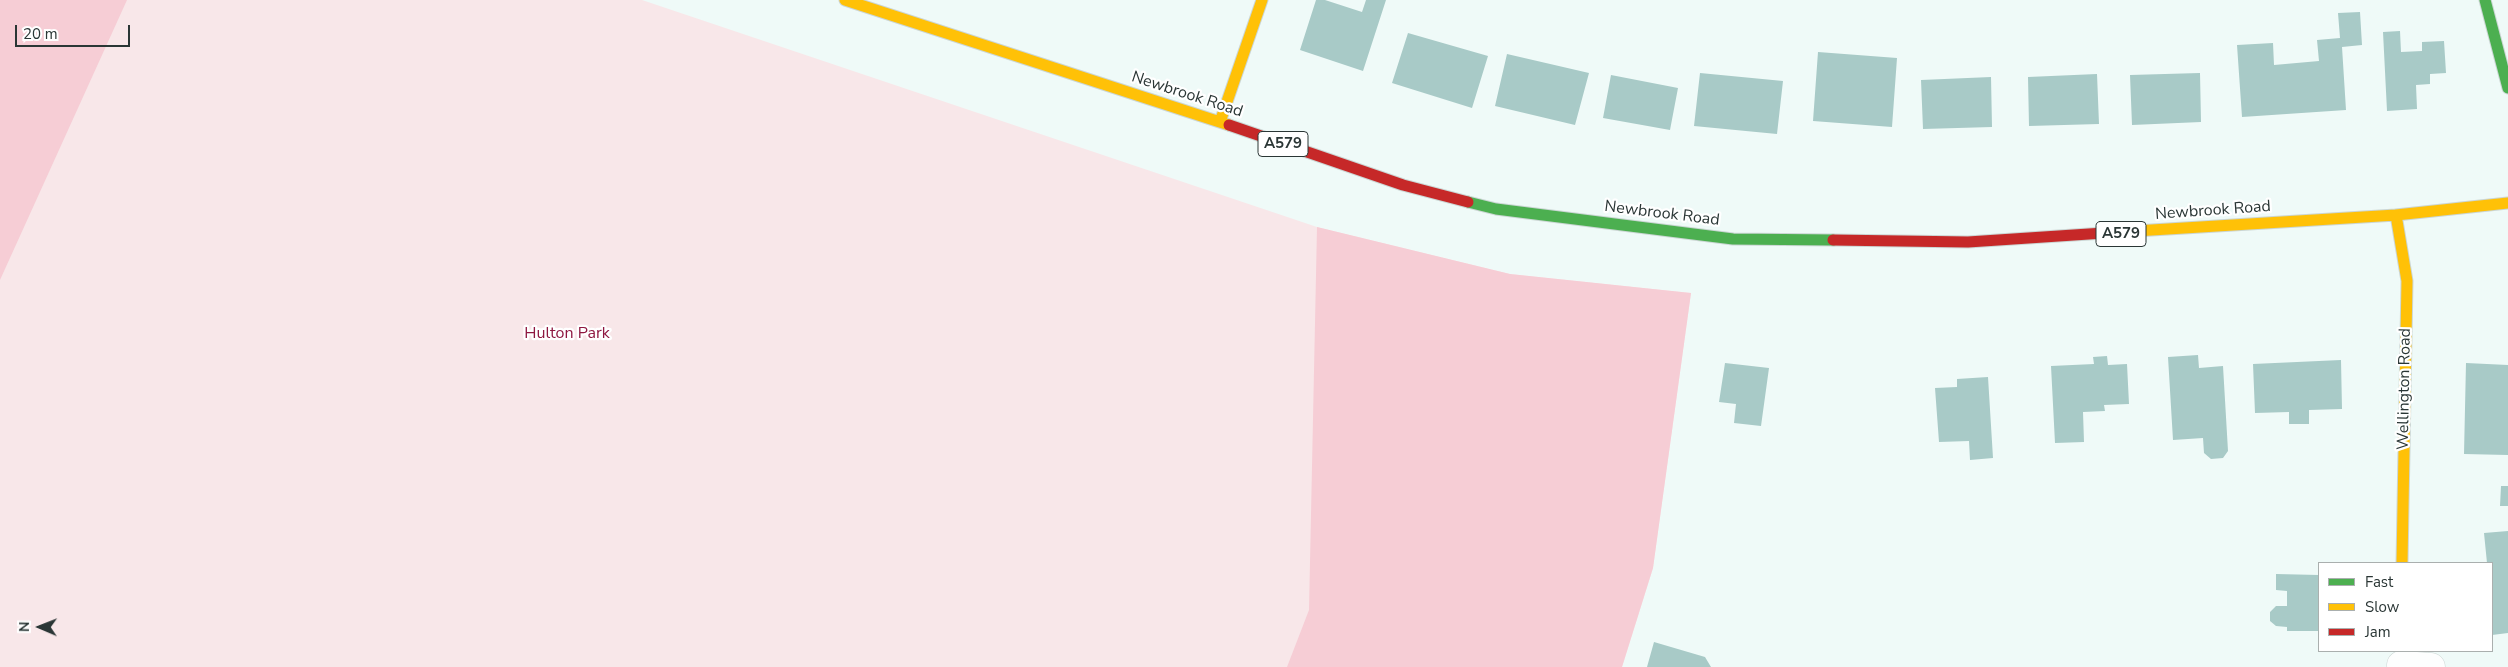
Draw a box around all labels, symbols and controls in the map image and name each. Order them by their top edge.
scale bar [18,15,132,47]
text: 20 m [23,24,58,44]
street label: Newbrook Road [1129,68,1245,122]
road number: A579 [1258,132,1308,156]
street label: Newbrook Road [1603,197,1721,231]
street label: Newbrook Road [2155,197,2271,225]
road number: A579 [2096,222,2146,246]
park label: Hulton Park [524,324,610,344]
street label: Wellington Road [2394,328,2416,450]
legend [2318,562,2493,652]
text: Fast [2365,572,2393,592]
text: Slow [2365,597,2399,617]
north arrow [15,602,65,652]
text: N [15,621,34,632]
text: Jam [2365,622,2391,642]

